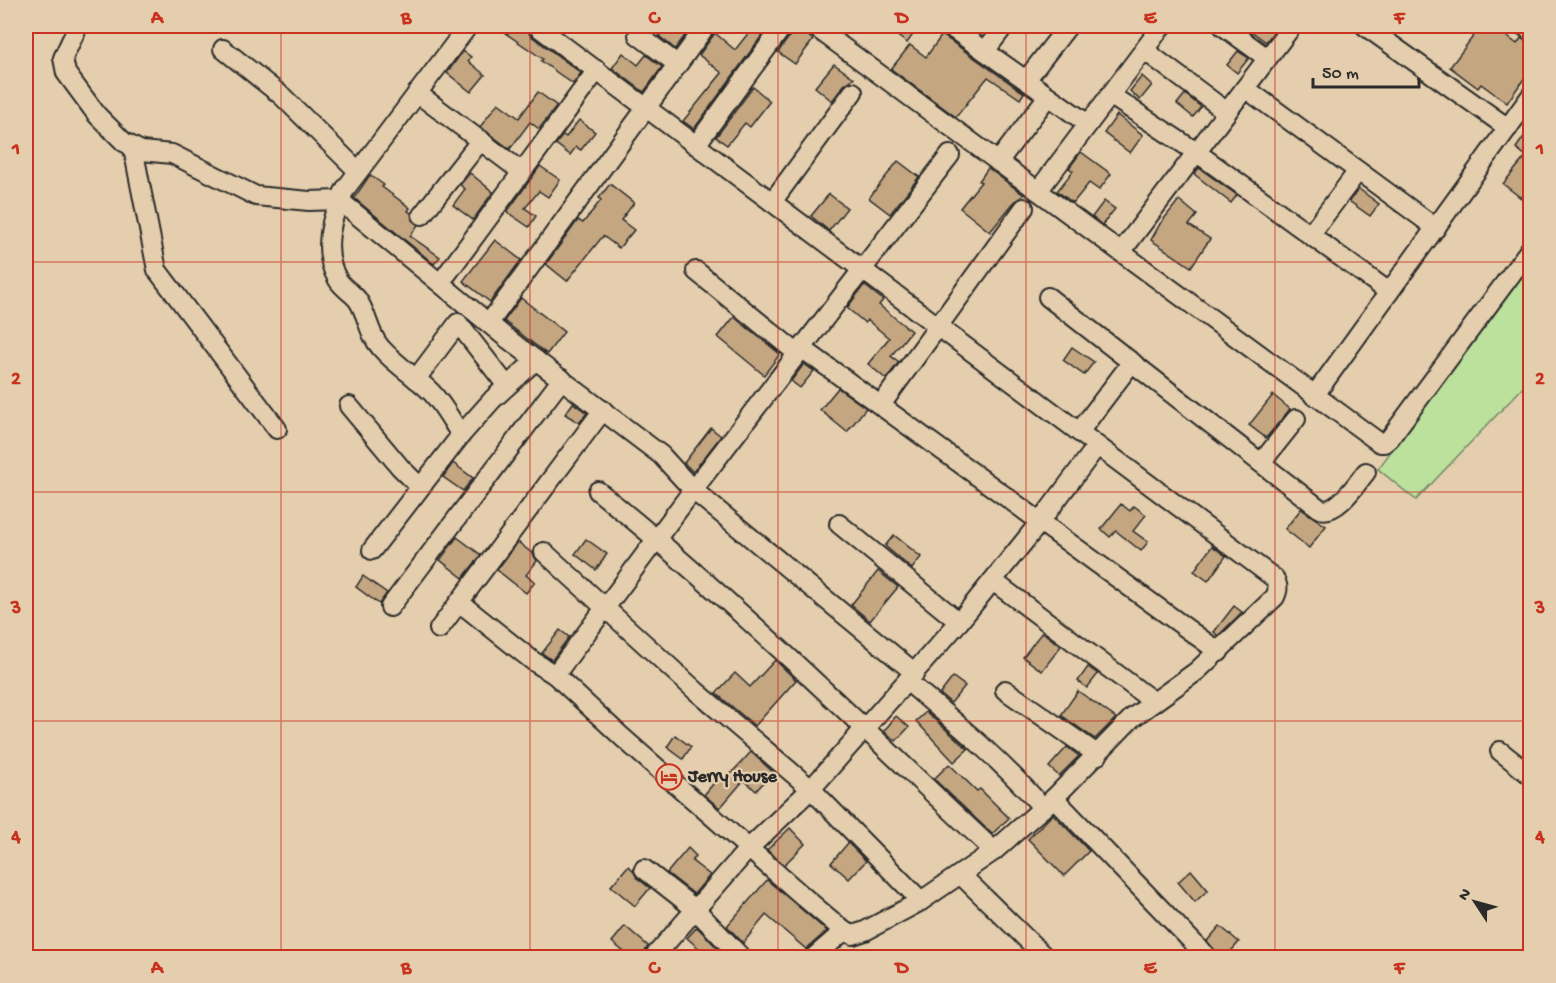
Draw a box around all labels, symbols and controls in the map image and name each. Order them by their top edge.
text: A [150,8,165,31]
text: B [400,8,412,31]
text: C [648,8,662,31]
text: D [893,8,909,31]
text: E [1144,8,1158,31]
text: F [1393,8,1406,31]
scale bar [1313,51,1420,89]
text: 50 m [1322,64,1359,85]
text: 1 [11,139,20,162]
text: 1 [1535,139,1544,162]
text: 2 [11,369,21,392]
text: 2 [1535,369,1545,392]
text: 3 [10,598,21,621]
text: 3 [1534,598,1545,621]
hotel icon: Jerry House [654,762,684,792]
place label: Jerry House [687,767,777,788]
text: 4 [10,827,21,850]
text: 4 [1534,827,1545,850]
north arrow [1445,872,1505,932]
text: N [1455,885,1477,905]
text: A [150,958,165,981]
text: B [400,958,412,981]
text: C [648,958,662,981]
text: D [893,958,909,981]
text: E [1144,958,1158,981]
text: F [1393,958,1406,981]

